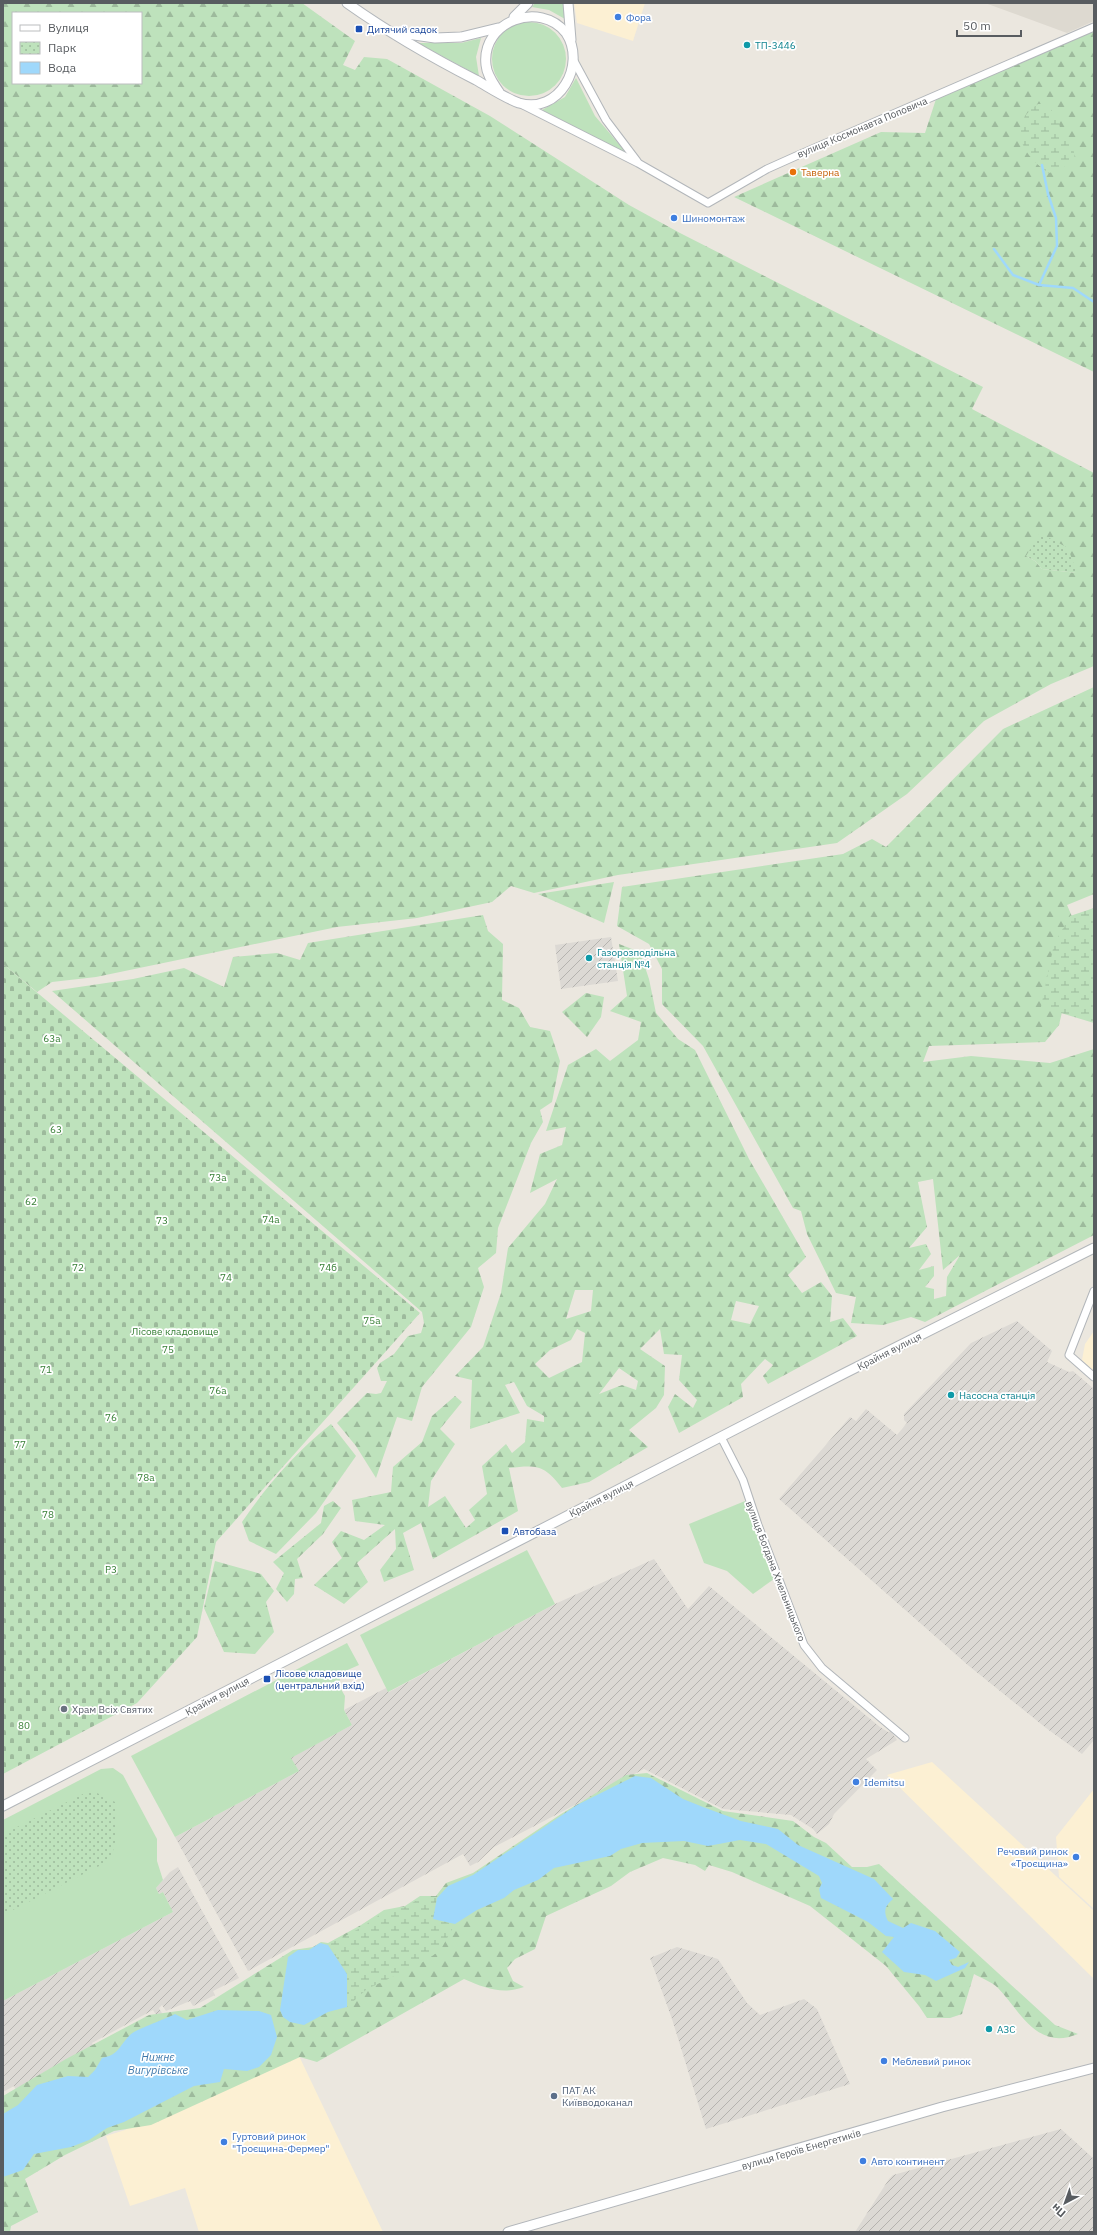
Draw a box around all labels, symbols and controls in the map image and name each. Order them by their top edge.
place label: Фора [626,11,652,24]
legend [12,12,142,84]
marker: Фора [613,12,623,22]
scale bar [957,12,1021,38]
text: 50 m [963,18,991,33]
text: Вулиця [48,20,89,35]
place label: Дитячий садок [367,23,438,36]
marker: Дитячий садок [354,24,364,34]
place label: ТП-3446 [755,39,796,52]
text: Парк [48,40,77,55]
marker: ТП-3446 [742,40,752,50]
text: Вода [48,60,77,75]
street label: вулиця Космонавта Поповича [795,94,930,161]
place label: Таверна [801,166,840,179]
marker: Таверна [788,167,798,177]
place label: Шиномонтаж [682,212,745,225]
marker: Шиномонтаж [669,213,679,223]
place label: Газорозподільна станція №4 [597,946,676,971]
marker: Газорозподільна станція №4 [584,953,594,963]
park label: 63а [43,1032,61,1045]
park label: 63 [50,1123,62,1136]
park label: 73а [209,1171,227,1184]
park label: 62 [25,1195,37,1208]
park label: 74а [262,1213,280,1226]
park label: 73 [156,1214,168,1227]
park label: 72 [72,1261,84,1274]
park label: 74б [319,1261,337,1274]
park label: 74 [220,1271,232,1284]
park label: 75а [363,1314,381,1327]
park label: Лісове кладовище [132,1325,219,1338]
street label: Крайня вулиця [855,1330,924,1373]
park label: 75 [162,1343,174,1356]
park label: 71 [40,1363,52,1376]
park label: 76а [209,1384,227,1397]
place label: Насосна станція [959,1389,1035,1402]
marker: Насосна станція [946,1390,956,1400]
park label: 76 [105,1411,117,1424]
park label: 77 [14,1438,26,1451]
park label: 78а [137,1471,155,1484]
street label: Крайня вулиця [567,1477,636,1520]
street label: вулиця Богдана Хмельницького [743,1499,809,1644]
park label: 78 [42,1508,54,1521]
place label: Автобаза [513,1525,557,1538]
marker: Автобаза [500,1526,510,1536]
park label: Р3 [105,1563,117,1576]
place label: Лісове кладовище (центральний вхід) [275,1667,365,1692]
street label: Крайня вулиця [183,1674,251,1719]
marker: Лісове кладовище (центральний вхід) [262,1674,272,1684]
place label: Храм Всіх Святих [72,1703,153,1716]
marker: Храм Всіх Святих [59,1704,69,1714]
park label: 80 [18,1719,30,1732]
place label: Idemitsu [864,1776,905,1789]
marker: Idemitsu [851,1777,861,1787]
place label: Речовий ринок «Троєщина» [997,1845,1068,1870]
marker: Речовий ринок «Троєщина» [1071,1852,1081,1862]
place label: АЗС [997,2023,1016,2036]
marker: АЗС [984,2024,994,2034]
water label: Нижнє Вигурівське [128,2050,189,2077]
place label: Меблевий ринок [892,2055,971,2068]
marker: Меблевий ринок [879,2056,889,2066]
place label: ПАТ АК Київводоканал [562,2084,633,2109]
marker: ПАТ АК Київводоканал [549,2091,559,2101]
street label: вулиця Героїв Енергетиків [740,2126,862,2173]
place label: Гуртовий ринок "Троєщина-Фермер" [232,2130,329,2155]
marker: Гуртовий ринок "Троєщина-Фермер" [219,2137,229,2147]
place label: Авто континент [871,2155,945,2168]
marker: Авто континент [858,2156,868,2166]
north arrow [1045,2183,1085,2223]
text: Пн [1048,2200,1069,2221]

